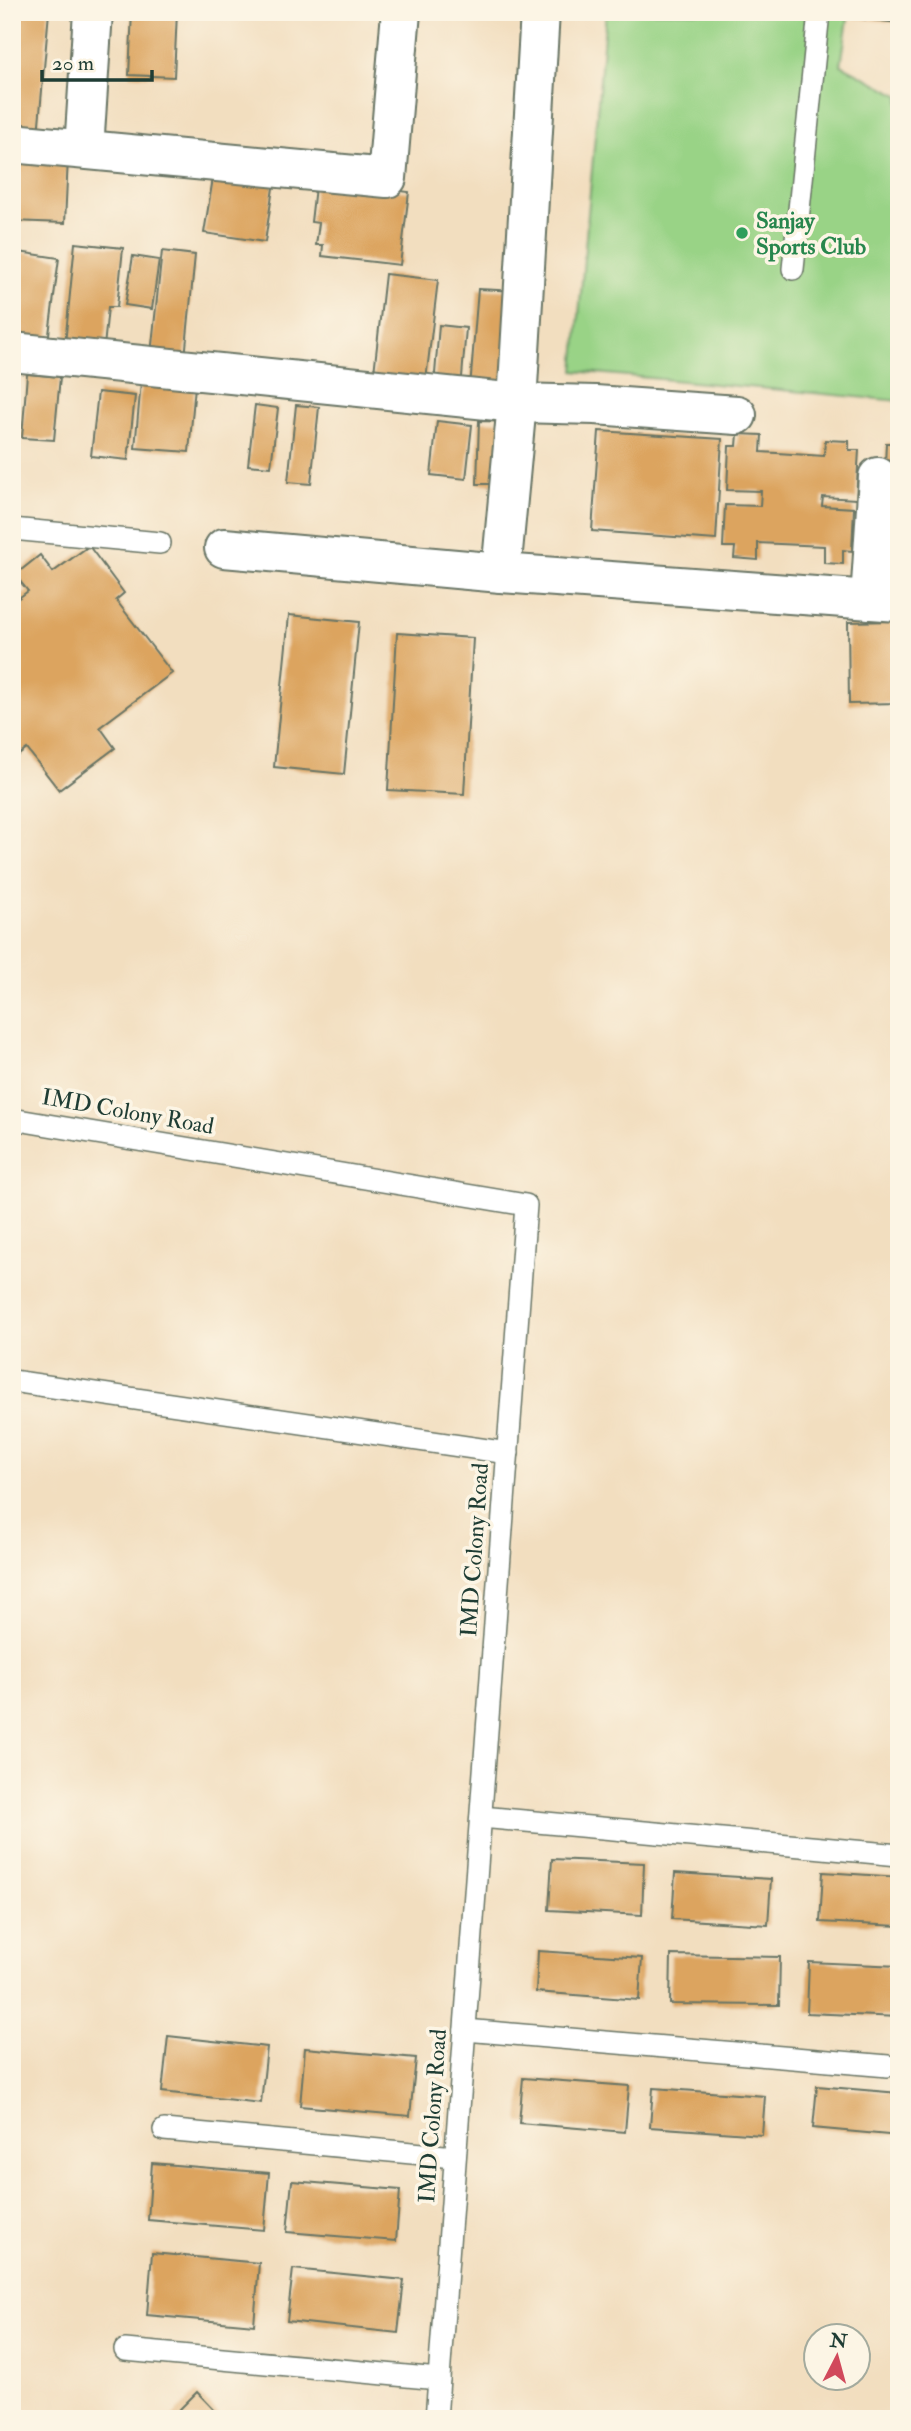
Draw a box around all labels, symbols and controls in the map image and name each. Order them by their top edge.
scale bar [42,38,152,82]
text: 20 m [52,50,94,77]
place label: Sanjay Sports Club [756,206,866,262]
marker: Sanjay Sports Club [734,225,750,241]
street label: IMD Colony Road [40,1082,216,1141]
street label: IMD Colony Road [454,1462,495,1638]
street label: IMD Colony Road [412,2028,453,2204]
north arrow [802,2322,872,2392]
text: N [828,2328,849,2354]

